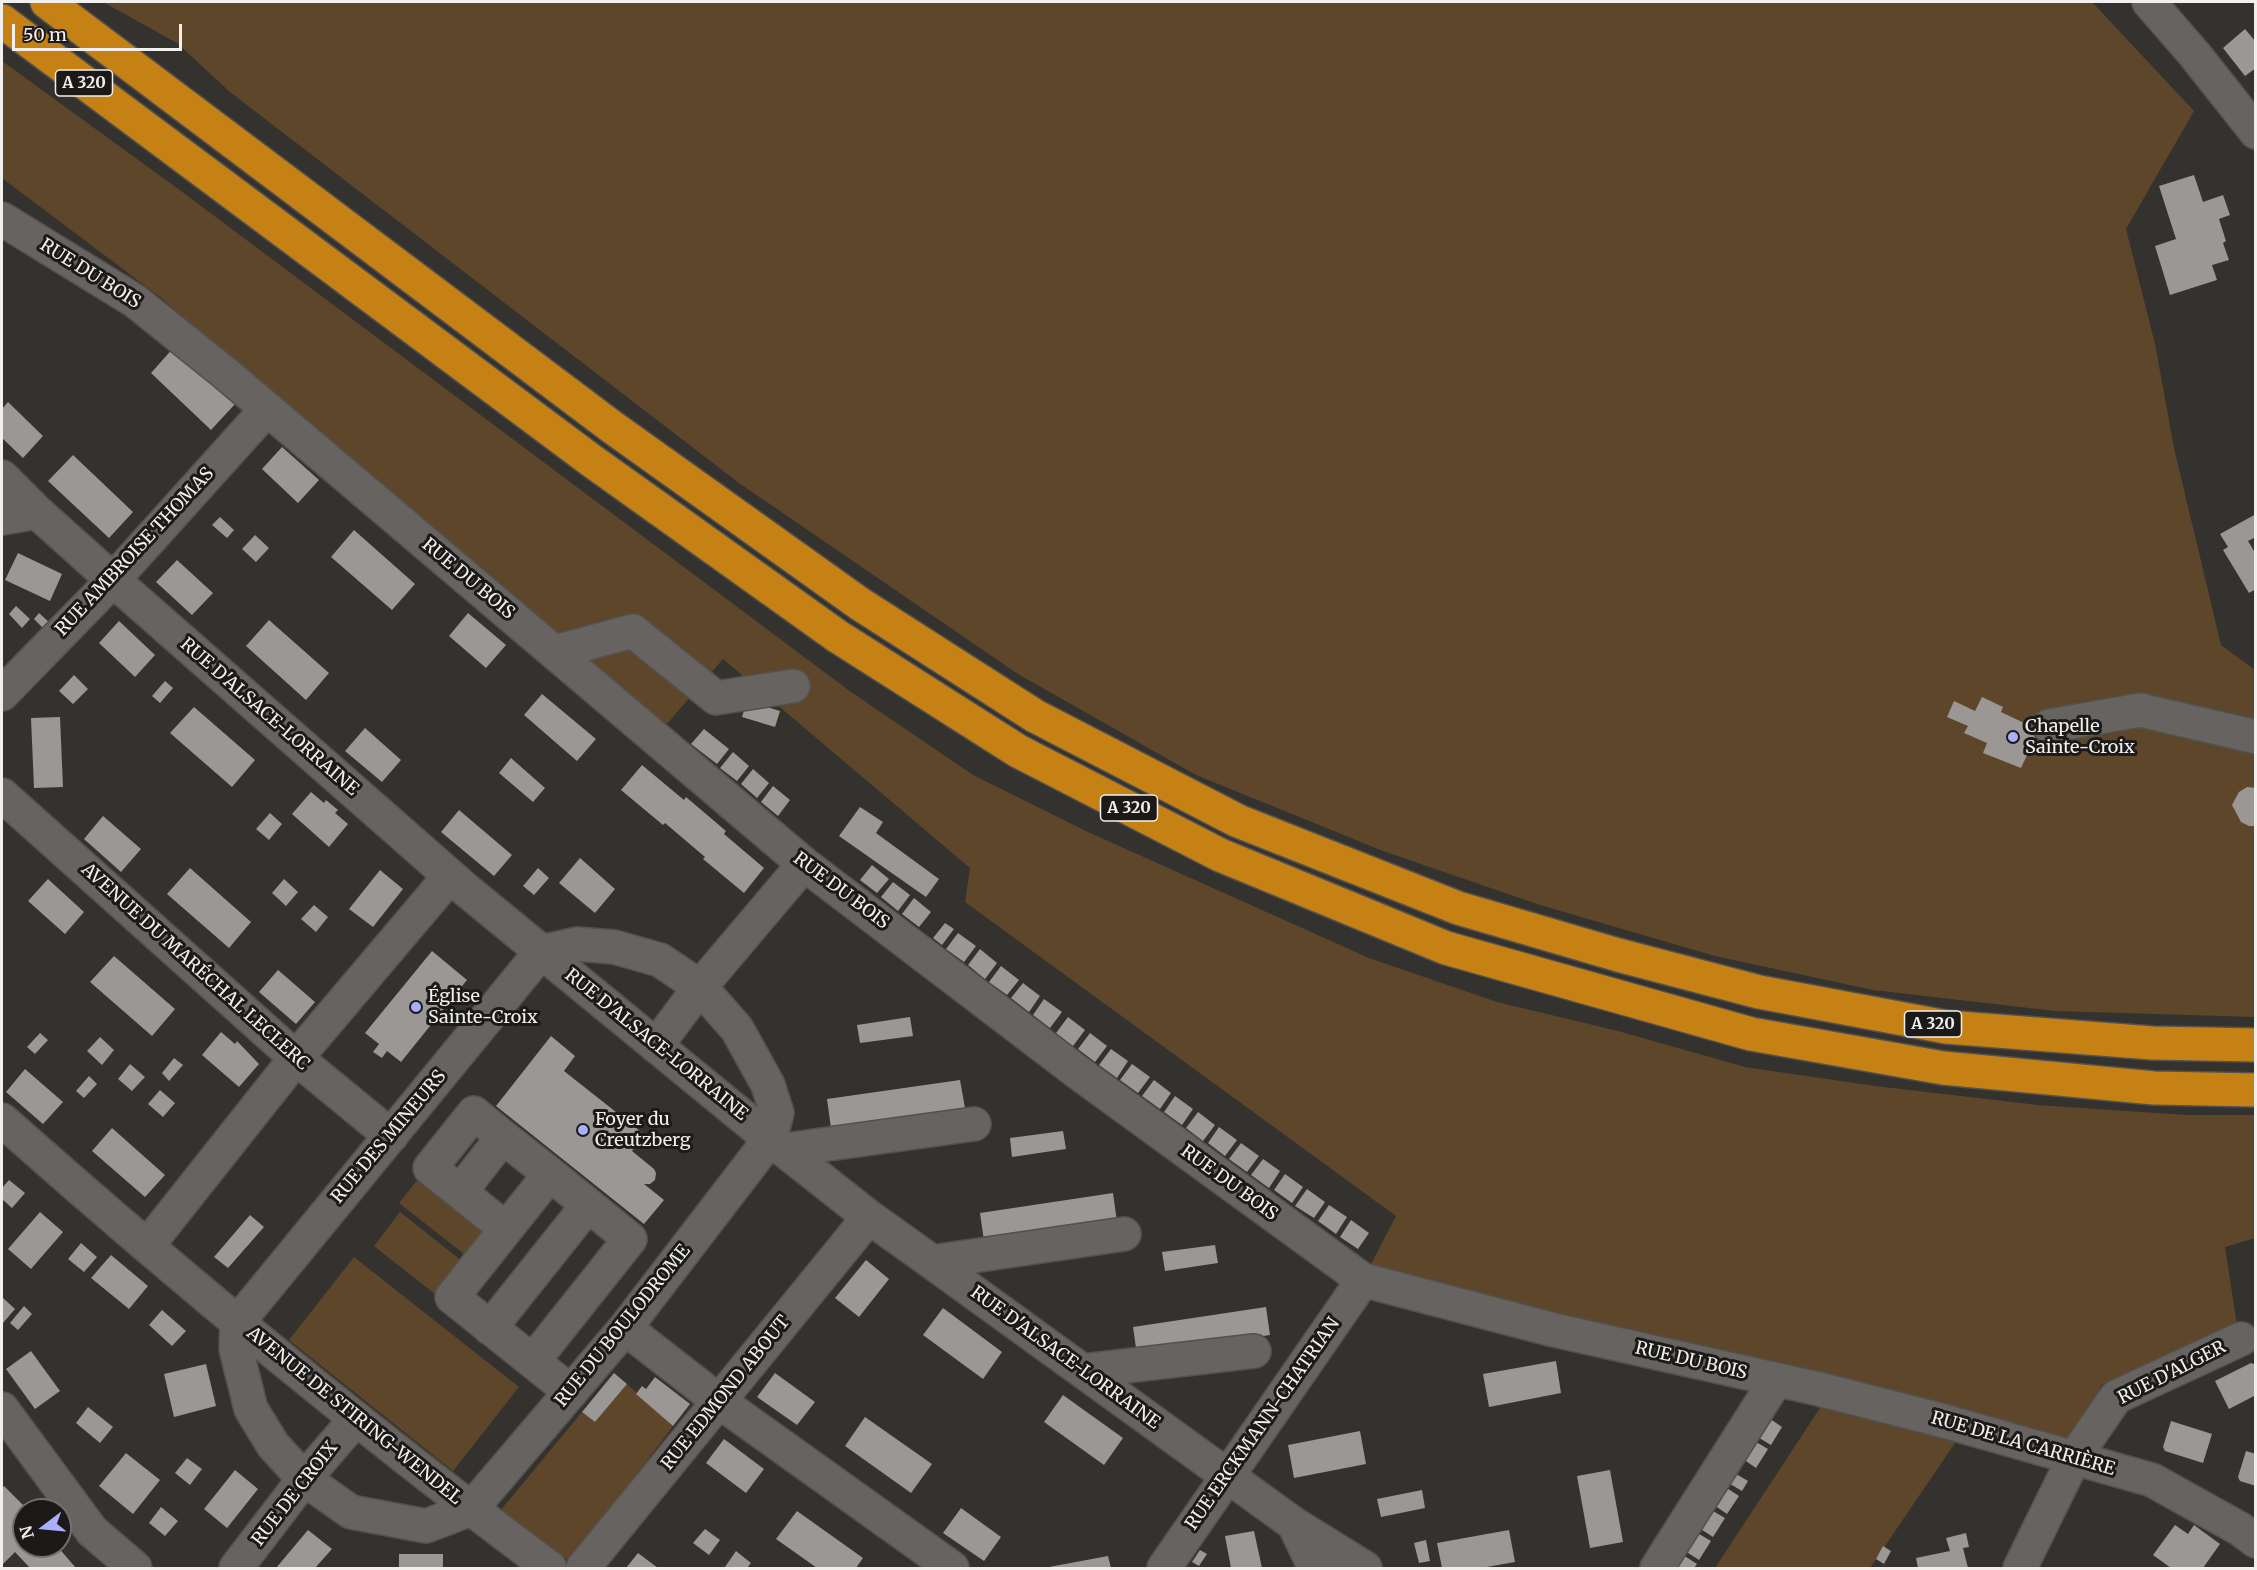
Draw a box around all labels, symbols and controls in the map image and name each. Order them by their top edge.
scale bar [15,12,184,50]
text: 50 m [23,23,67,46]
road number: A 320 [56,70,112,96]
street label: RUE DU BOIS [36,235,144,313]
street label: RUE AMBROISE THOMAS [51,463,219,641]
street label: RUE DU BOIS [417,534,519,624]
street label: RUE D'ALSACE-LORRAINE [176,634,362,800]
place label: Chapelle Sainte-Croix [2025,716,2135,758]
marker: Chapelle Sainte-Croix [2006,730,2020,744]
road number: A 320 [1100,795,1158,821]
street label: RUE DU BOIS [789,848,893,934]
street label: AVENUE DU MARÉCHAL LECLERC [77,859,313,1075]
street label: RUE D'ALSACE-LORRAINE [560,965,752,1125]
place label: Église Sainte-Croix [428,986,538,1028]
marker: Église Sainte-Croix [409,1000,423,1014]
road number: A 320 [1904,1011,1962,1037]
street label: RUE DES MINEURS [327,1066,451,1208]
place label: Foyer du Creutzberg [595,1109,691,1152]
marker: Foyer du Creutzberg [576,1123,590,1137]
street label: RUE DU BOIS [1176,1141,1282,1225]
street label: RUE DU BOULODROME [551,1241,695,1411]
street label: RUE D'ALSACE-LORRAINE [966,1282,1164,1434]
street label: RUE EDMOND ABOUT [657,1312,795,1474]
street label: RUE ERCKMANN-CHATRIAN [1181,1314,1345,1534]
street label: AVENUE DE STIRING-WENDEL [242,1323,466,1509]
street label: RUE D'ALGER [2114,1337,2230,1409]
street label: RUE DU BOIS [1633,1338,1749,1384]
street label: RUE DE LA CARRIÈRE [1929,1407,2117,1481]
street label: RUE DE CROIX [248,1438,342,1550]
north arrow [12,1498,72,1558]
text: N [15,1524,38,1541]

